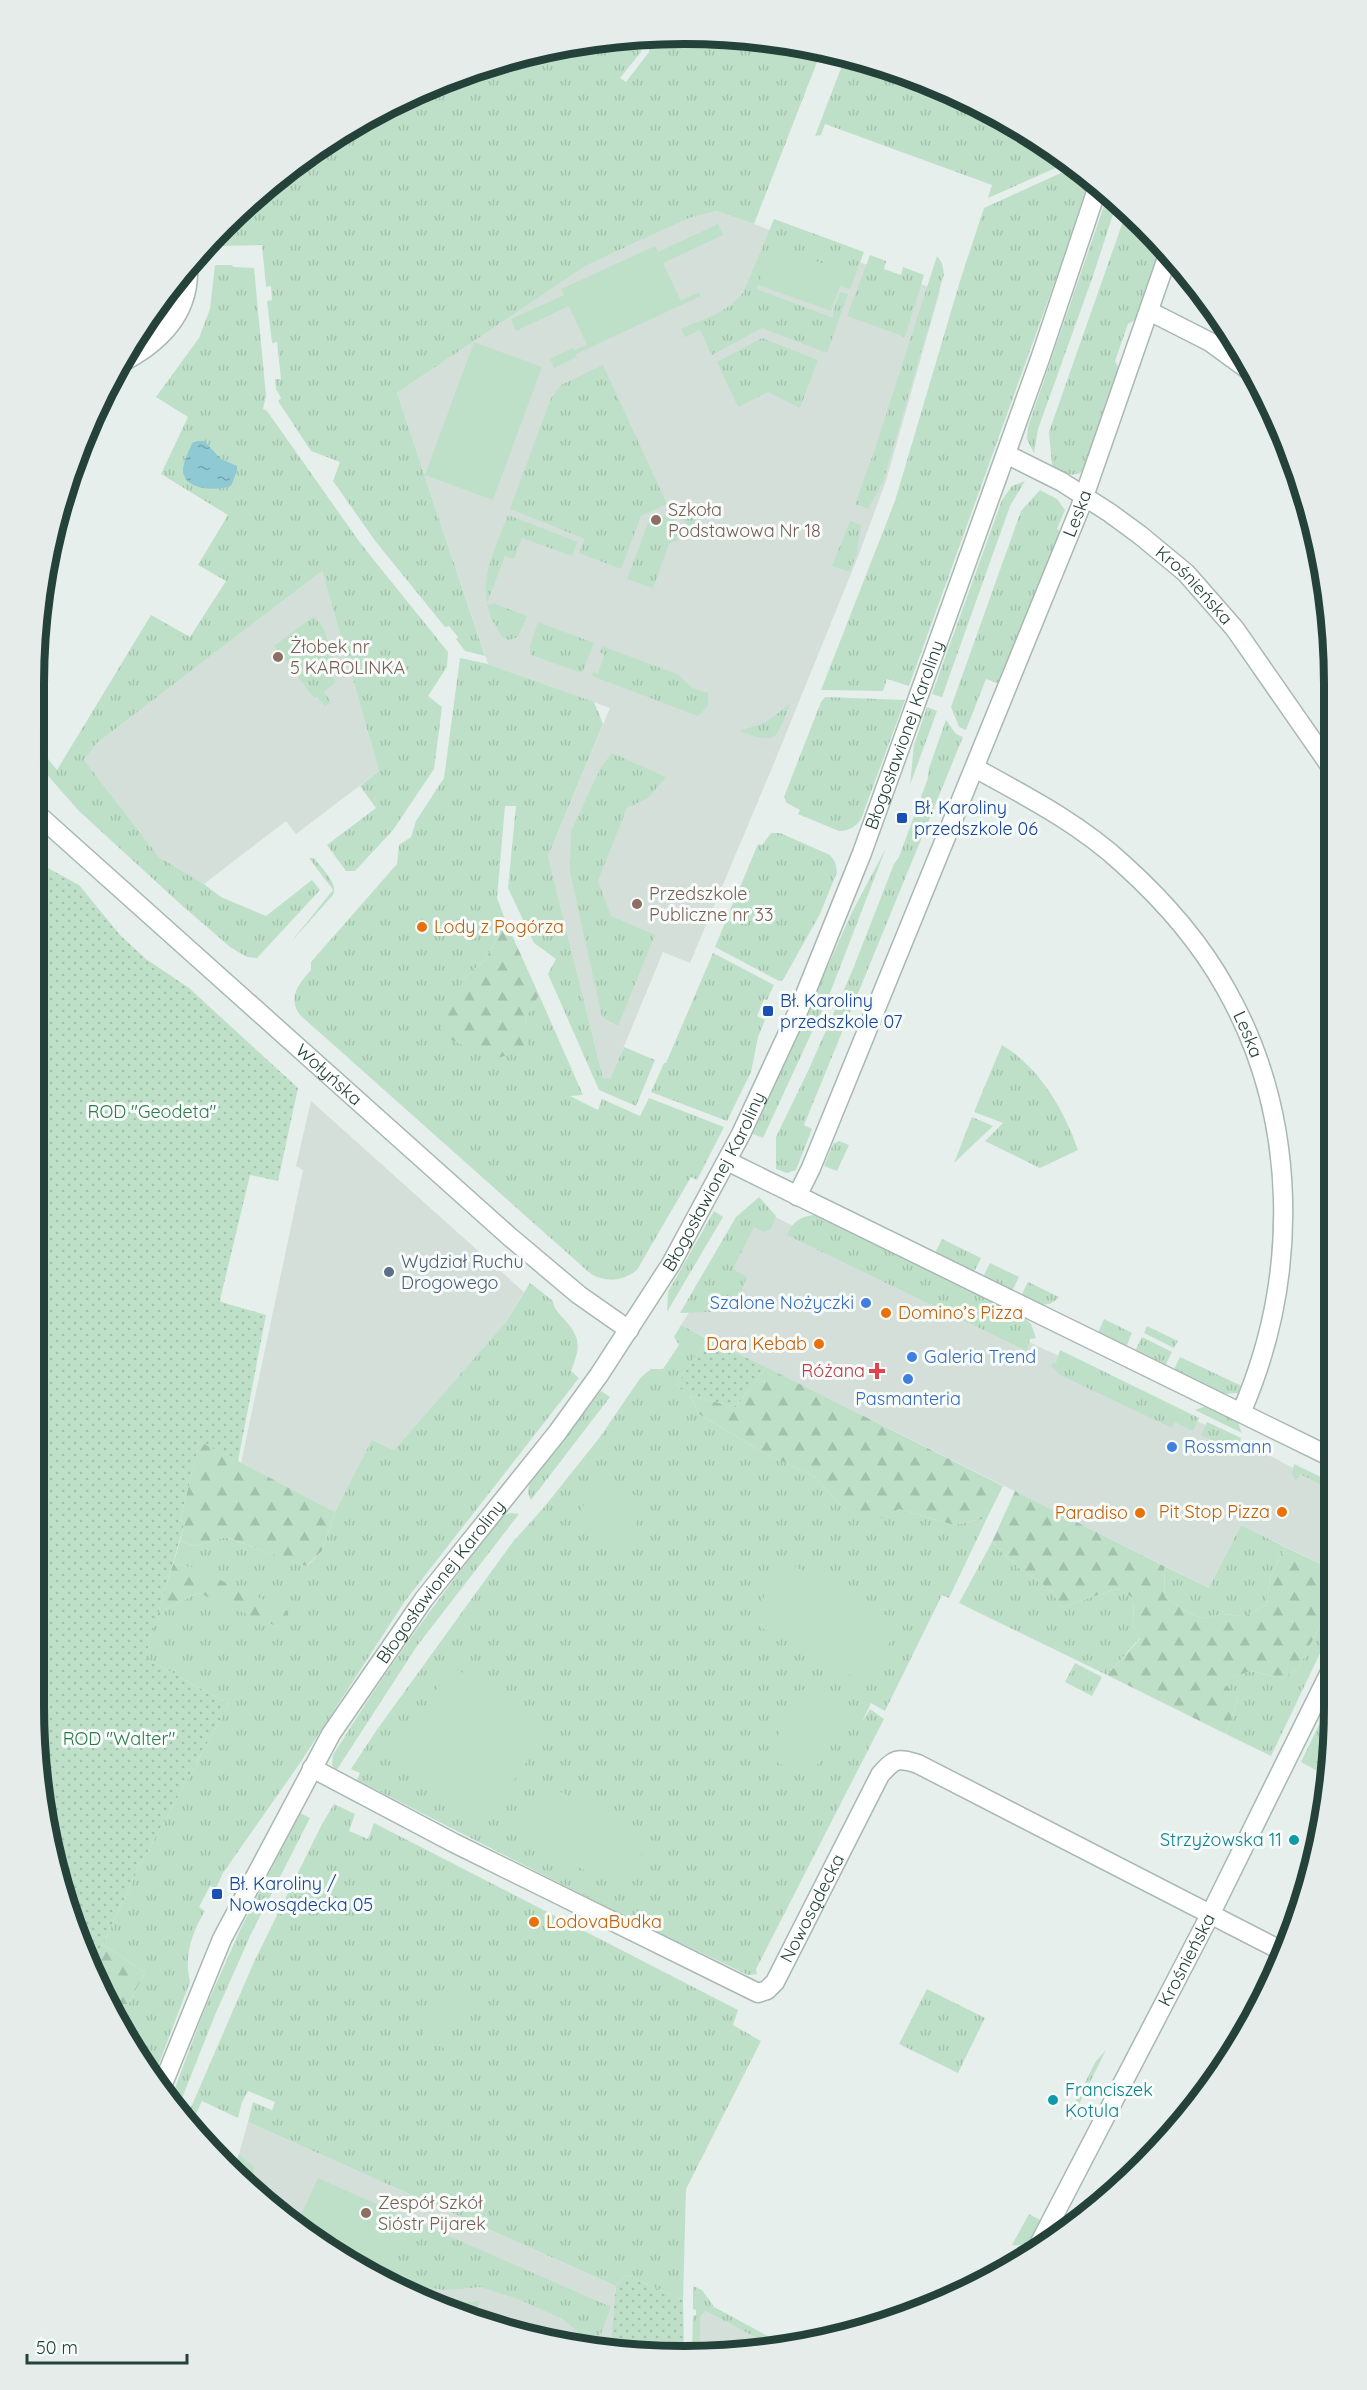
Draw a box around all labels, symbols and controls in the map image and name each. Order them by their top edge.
street label: Leska [1057,487,1096,540]
place label: Szkoła Podstawowa Nr 18 [668,498,821,542]
marker: Szkoła Podstawowa Nr 18 [649,513,663,527]
street label: Krośnieńska [1151,541,1238,629]
place label: Żłobek nr 5 KAROLINKA [290,635,406,679]
street label: Błogosławionej Karoliny [859,637,949,833]
marker: Żłobek nr 5 KAROLINKA [271,650,285,664]
place label: Bł. Karoliny przedszkole 06 [914,796,1038,840]
marker: Bł. Karoliny przedszkole 06 [895,811,909,825]
place label: Przedszkole Publiczne nr 33 [649,882,773,926]
marker: Przedszkole Publiczne nr 33 [630,897,644,911]
place label: Lody z Pogórza [434,915,564,938]
marker: Lody z Pogórza [415,920,429,934]
place label: Bł. Karoliny przedszkole 07 [780,989,903,1033]
marker: Bł. Karoliny przedszkole 07 [761,1004,775,1018]
street label: Leska [1228,1007,1268,1061]
street label: Wołyńska [291,1039,367,1110]
street label: Błogosławionej Karoliny [657,1088,770,1276]
park label: ROD "Geodeta" [88,1100,217,1123]
place label: Wydział Ruchu Drogowego [401,1250,524,1294]
marker: Wydział Ruchu Drogowego [382,1265,396,1279]
place label: Szalone Nożyczki [710,1291,854,1314]
marker: Szalone Nożyczki [859,1296,873,1310]
place label: Domino’s Pizza [898,1301,1023,1324]
marker: Domino’s Pizza [879,1306,893,1320]
place label: Dara Kebab [706,1332,807,1355]
marker: Dara Kebab [812,1337,826,1351]
place label: Galeria Trend [924,1345,1036,1368]
marker: Galeria Trend [905,1350,919,1364]
place label: Różana [801,1359,865,1382]
marker: Różana [870,1364,884,1378]
marker: Pasmanteria [901,1372,915,1386]
place label: Pasmanteria [855,1387,961,1410]
place label: Rossmann [1184,1435,1272,1458]
marker: Rossmann [1165,1440,1179,1454]
street label: Błogosławionej Karoliny [371,1495,510,1668]
place label: Pit Stop Pizza [1159,1500,1270,1523]
place label: Paradiso [1055,1501,1128,1524]
marker: Pit Stop Pizza [1275,1505,1289,1519]
marker: Paradiso [1133,1506,1147,1520]
park label: ROD "Walter" [63,1727,175,1750]
place label: Strzyżowska 11 [1160,1828,1282,1851]
marker: Strzyżowska 11 [1287,1833,1301,1847]
street label: Nowosądecka [775,1850,849,1966]
place label: Bł. Karoliny / Nowosądecka 05 [229,1872,373,1916]
marker: Bł. Karoliny / Nowosądecka 05 [210,1887,224,1901]
street label: Krośnieńska [1153,1909,1220,2010]
place label: LodovaBudka [546,1910,662,1933]
marker: LodovaBudka [527,1915,541,1929]
place label: Franciszek Kotula [1065,2078,1153,2122]
marker: Franciszek Kotula [1046,2093,1060,2107]
place label: Zespół Szkół Sióstr Pijarek [378,2191,486,2235]
marker: Zespół Szkół Sióstr Pijarek [359,2206,373,2220]
scale bar [27,2327,188,2365]
text: 50 m [36,2336,78,2359]

